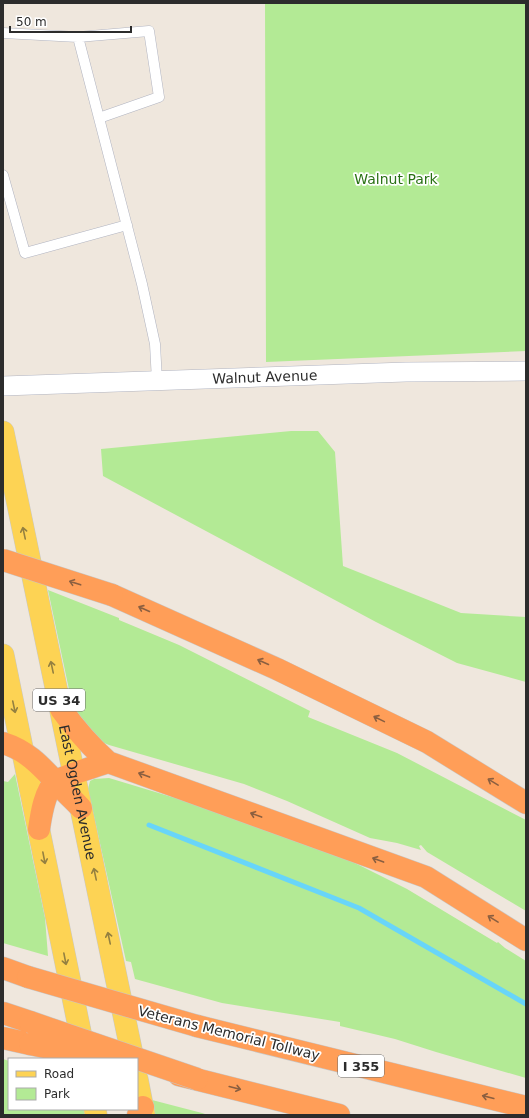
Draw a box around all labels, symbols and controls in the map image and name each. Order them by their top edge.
scale bar [10,8,131,34]
text: 50 m [16,15,47,29]
park label: Walnut Park [354,171,439,187]
street label: Walnut Avenue [212,367,318,387]
one-way arrow [20,527,28,540]
one-way arrow [69,579,82,586]
one-way arrow [138,605,150,612]
one-way arrow [257,658,269,665]
one-way arrow [48,660,56,673]
road number: US 34 [33,689,85,711]
one-way arrow [10,700,18,713]
one-way arrow [374,715,386,722]
street label: East Ogden Avenue [56,723,100,861]
one-way arrow [138,771,151,778]
one-way arrow [487,778,499,786]
one-way arrow [250,811,262,819]
one-way arrow [41,852,49,865]
one-way arrow [373,855,385,863]
one-way arrow [91,868,99,881]
one-way arrow [488,915,499,923]
one-way arrow [104,932,112,945]
one-way arrow [61,953,69,966]
street label: Veterans Memorial Tollway [137,1003,321,1063]
road number: I 355 [338,1055,384,1077]
legend [8,1058,138,1110]
text: Road [44,1067,74,1081]
one-way arrow [228,1085,241,1093]
text: Park [44,1087,70,1101]
one-way arrow [482,1093,495,1101]

